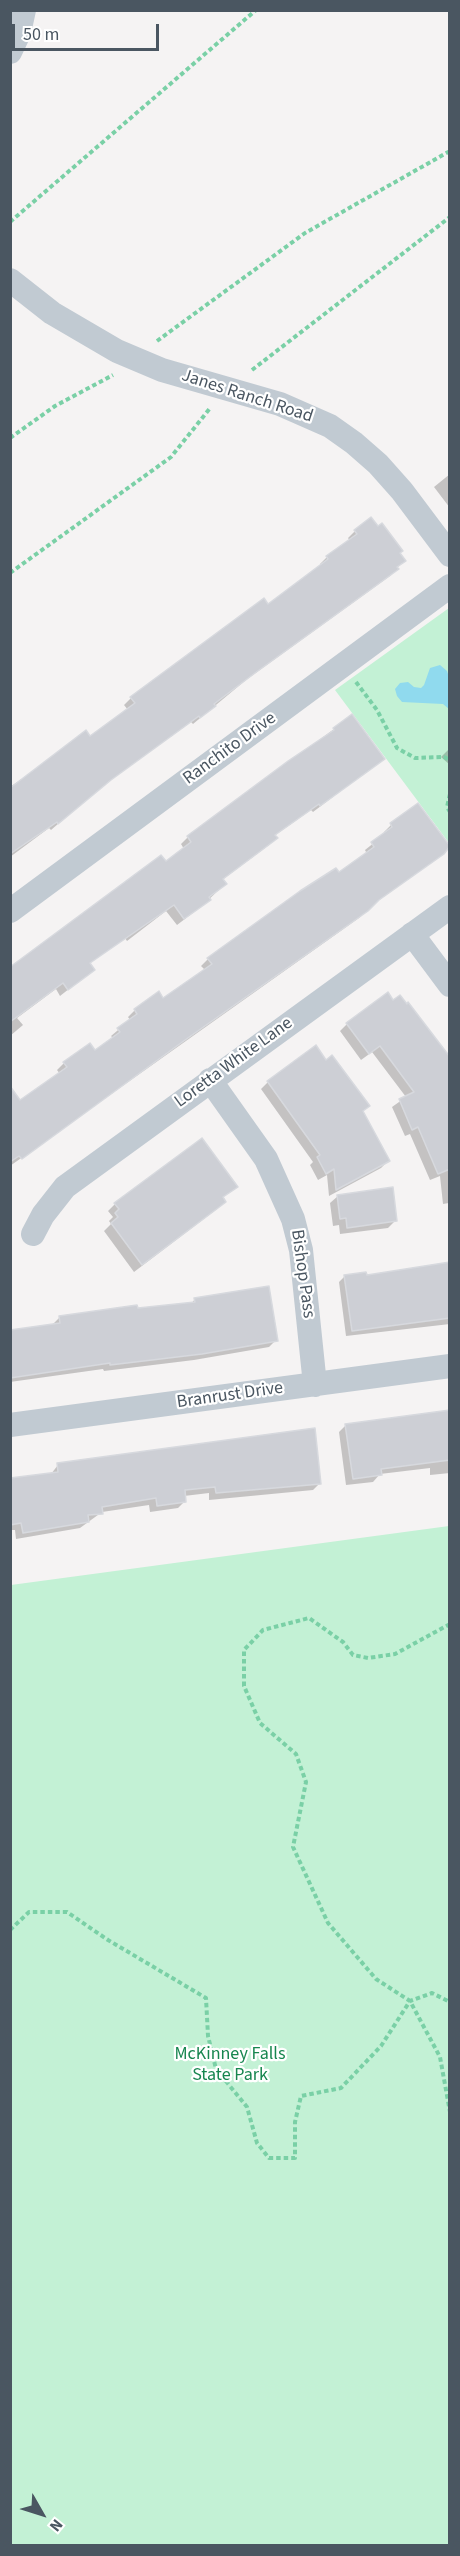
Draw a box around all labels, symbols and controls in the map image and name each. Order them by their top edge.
scale bar [15,12,162,50]
text: 50 m [23,22,59,47]
street label: Janes Ranch Road [179,366,315,428]
street label: Ranchito Drive [179,708,281,790]
street label: Loretta White Lane [171,1013,297,1113]
street label: Bishop Pass [285,1228,319,1320]
street label: Branrust Drive [175,1378,285,1414]
park label: McKinney Falls State Park [175,2044,285,2086]
north arrow [12,2484,72,2544]
text: N [44,2514,68,2536]

